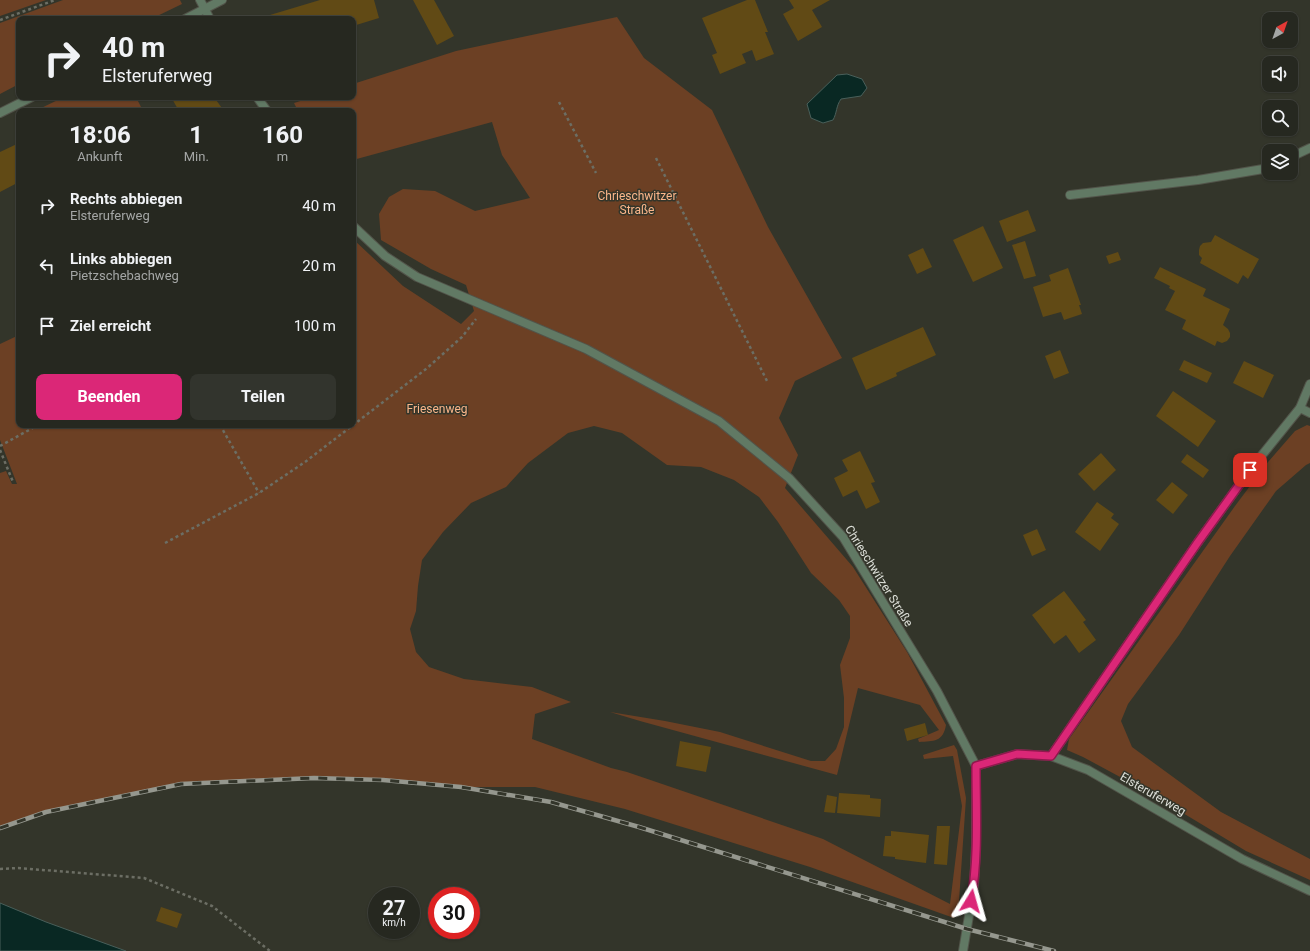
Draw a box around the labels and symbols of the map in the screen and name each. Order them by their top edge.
north arrow [1262,12,1298,48]
park label: Chrieschwitzer Straße [597,189,677,217]
park label: Friesenweg [406,402,468,416]
pin [1233,453,1267,487]
street label: Chrieschwitzer Straße [842,523,916,629]
street label: Elsteruferweg [1118,770,1188,818]
position arrow [950,880,992,922]
speed limit sign: 30 [428,887,480,939]

